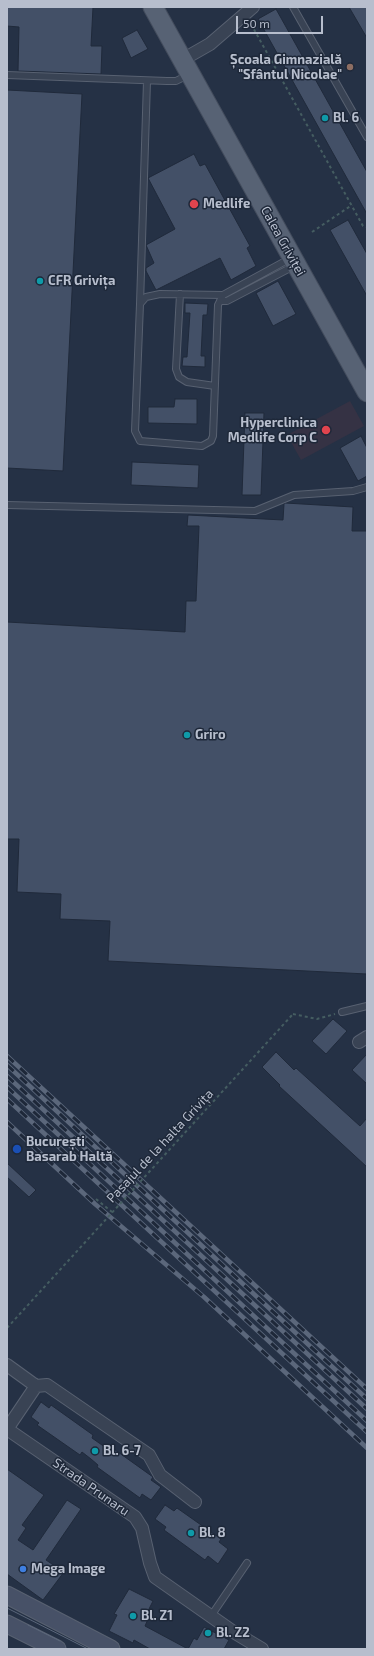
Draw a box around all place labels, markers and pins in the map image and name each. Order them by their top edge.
place label: Școala Gimnazială "Sfântul Nicolae" [230,52,342,83]
marker: Școala Gimnazială "Sfântul Nicolae" [345,62,355,72]
place label: Bl. 6 [333,110,359,126]
marker: Bl. 6 [320,113,330,123]
place label: Medlife [203,196,250,212]
marker: Medlife [188,198,200,210]
place label: CFR Grivița [48,273,115,289]
marker: CFR Grivița [35,276,45,286]
place label: Hyperclinica Medlife Corp C [228,415,317,446]
marker: Hyperclinica Medlife Corp C [320,424,332,436]
place label: Griro [195,727,226,743]
marker: Griro [182,730,192,740]
place label: București Basarab Haltă [26,1134,113,1165]
marker: București Basarab Haltă [11,1143,23,1155]
place label: Bl. 6-7 [103,1443,141,1459]
marker: Bl. 6-7 [90,1446,100,1456]
place label: Bl. 8 [199,1525,226,1541]
marker: Bl. 8 [186,1528,196,1538]
place label: Mega Image [31,1561,105,1577]
marker: Mega Image [18,1564,28,1574]
place label: Bl. Z1 [141,1608,173,1624]
marker: Bl. Z1 [128,1611,138,1621]
place label: Bl. Z2 [216,1625,250,1641]
marker: Bl. Z2 [203,1628,213,1638]

